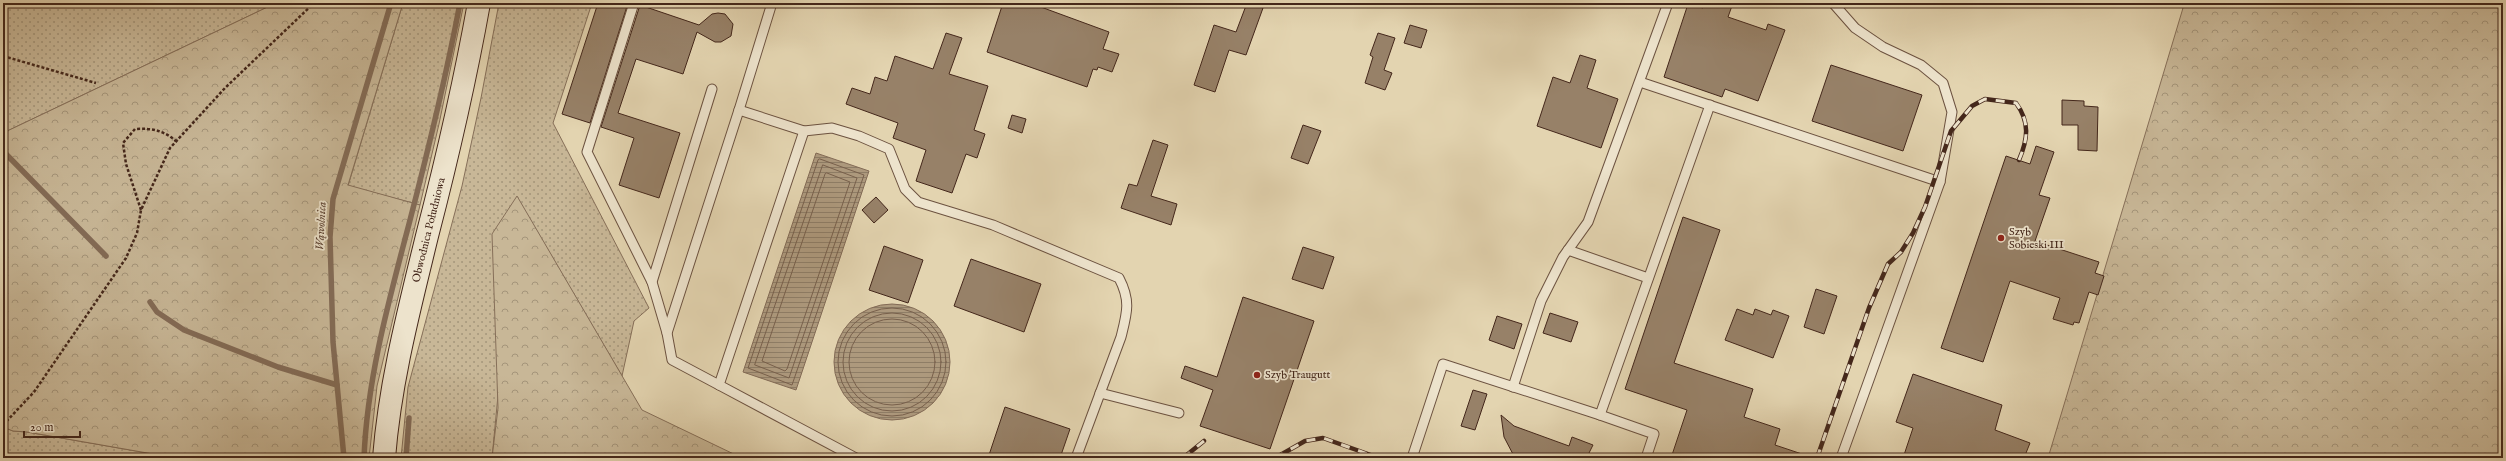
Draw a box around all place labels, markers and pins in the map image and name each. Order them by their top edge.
place label: Szyb Sobieski III [2009,225,2064,252]
marker: Szyb Sobieski III [1996,233,2006,243]
place label: Szyb Traugutt [1265,368,1331,382]
marker: Szyb Traugutt [1252,370,1262,380]

